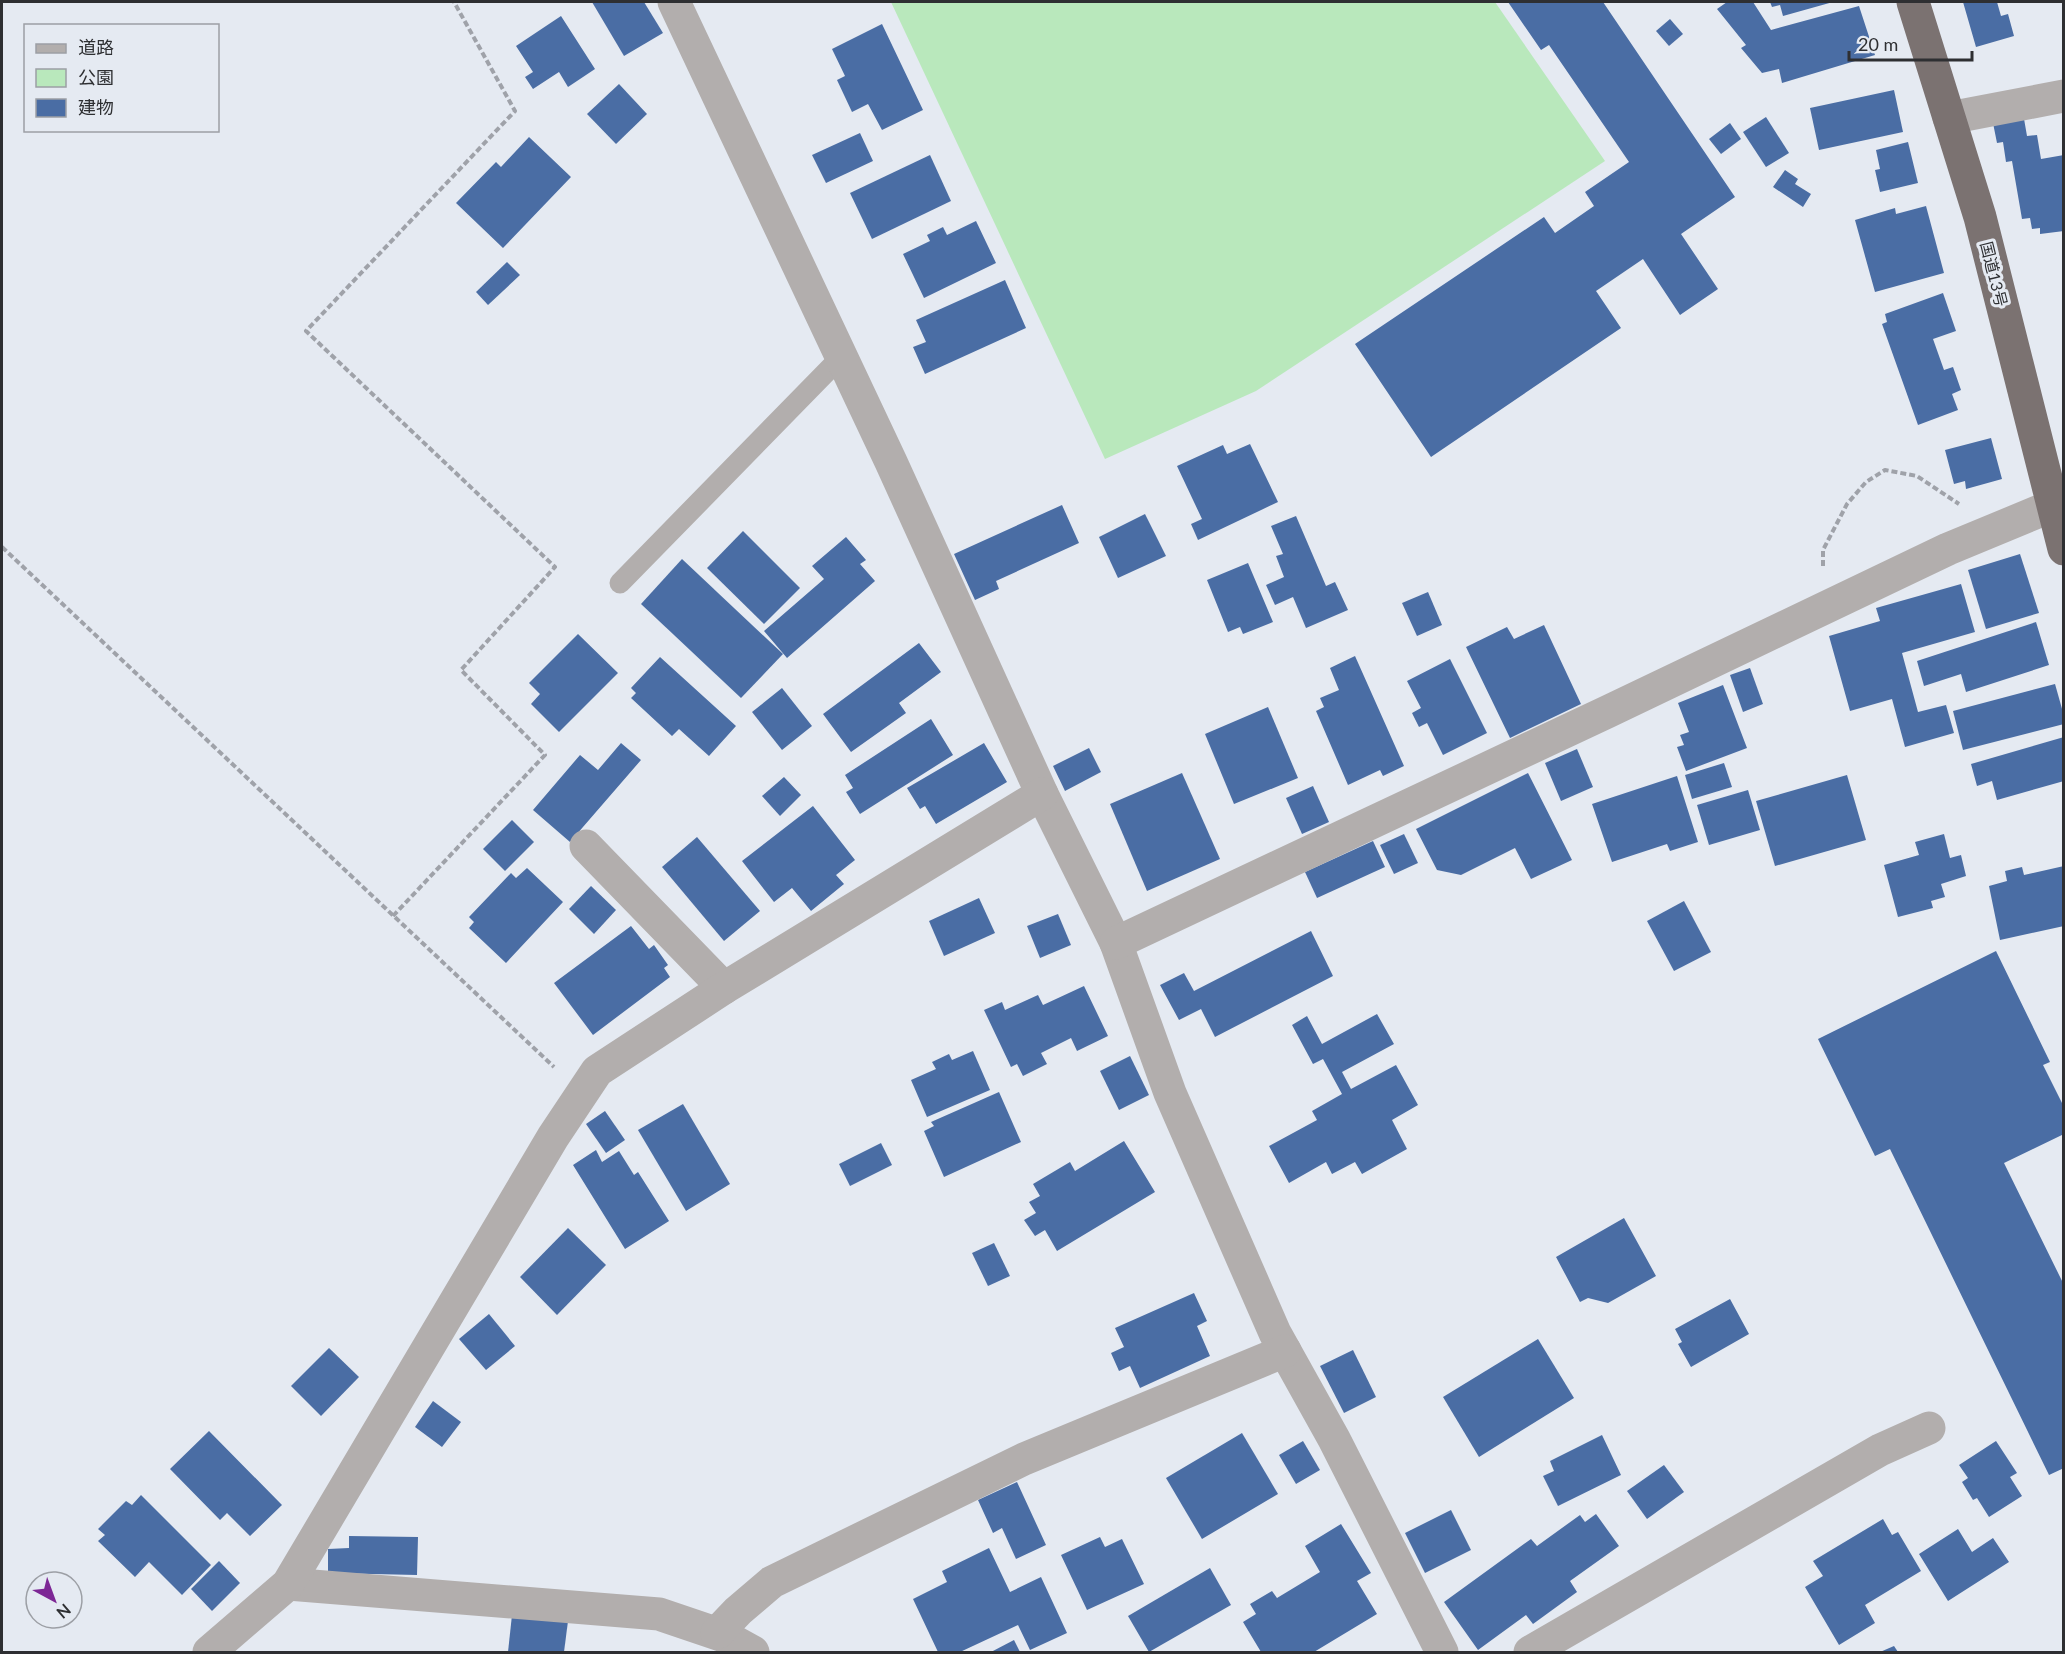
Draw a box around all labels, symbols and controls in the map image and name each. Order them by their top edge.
legend [24,24,219,132]
scale bar [1849,24,1972,62]
text: 20 m [1858,33,1898,55]
text: 道路 [78,36,114,58]
text: 公園 [78,66,114,88]
text: 建物 [78,96,114,118]
street label: 国道13号 [1977,239,2012,308]
north arrow [24,1570,84,1630]
text: N [53,1600,75,1623]

